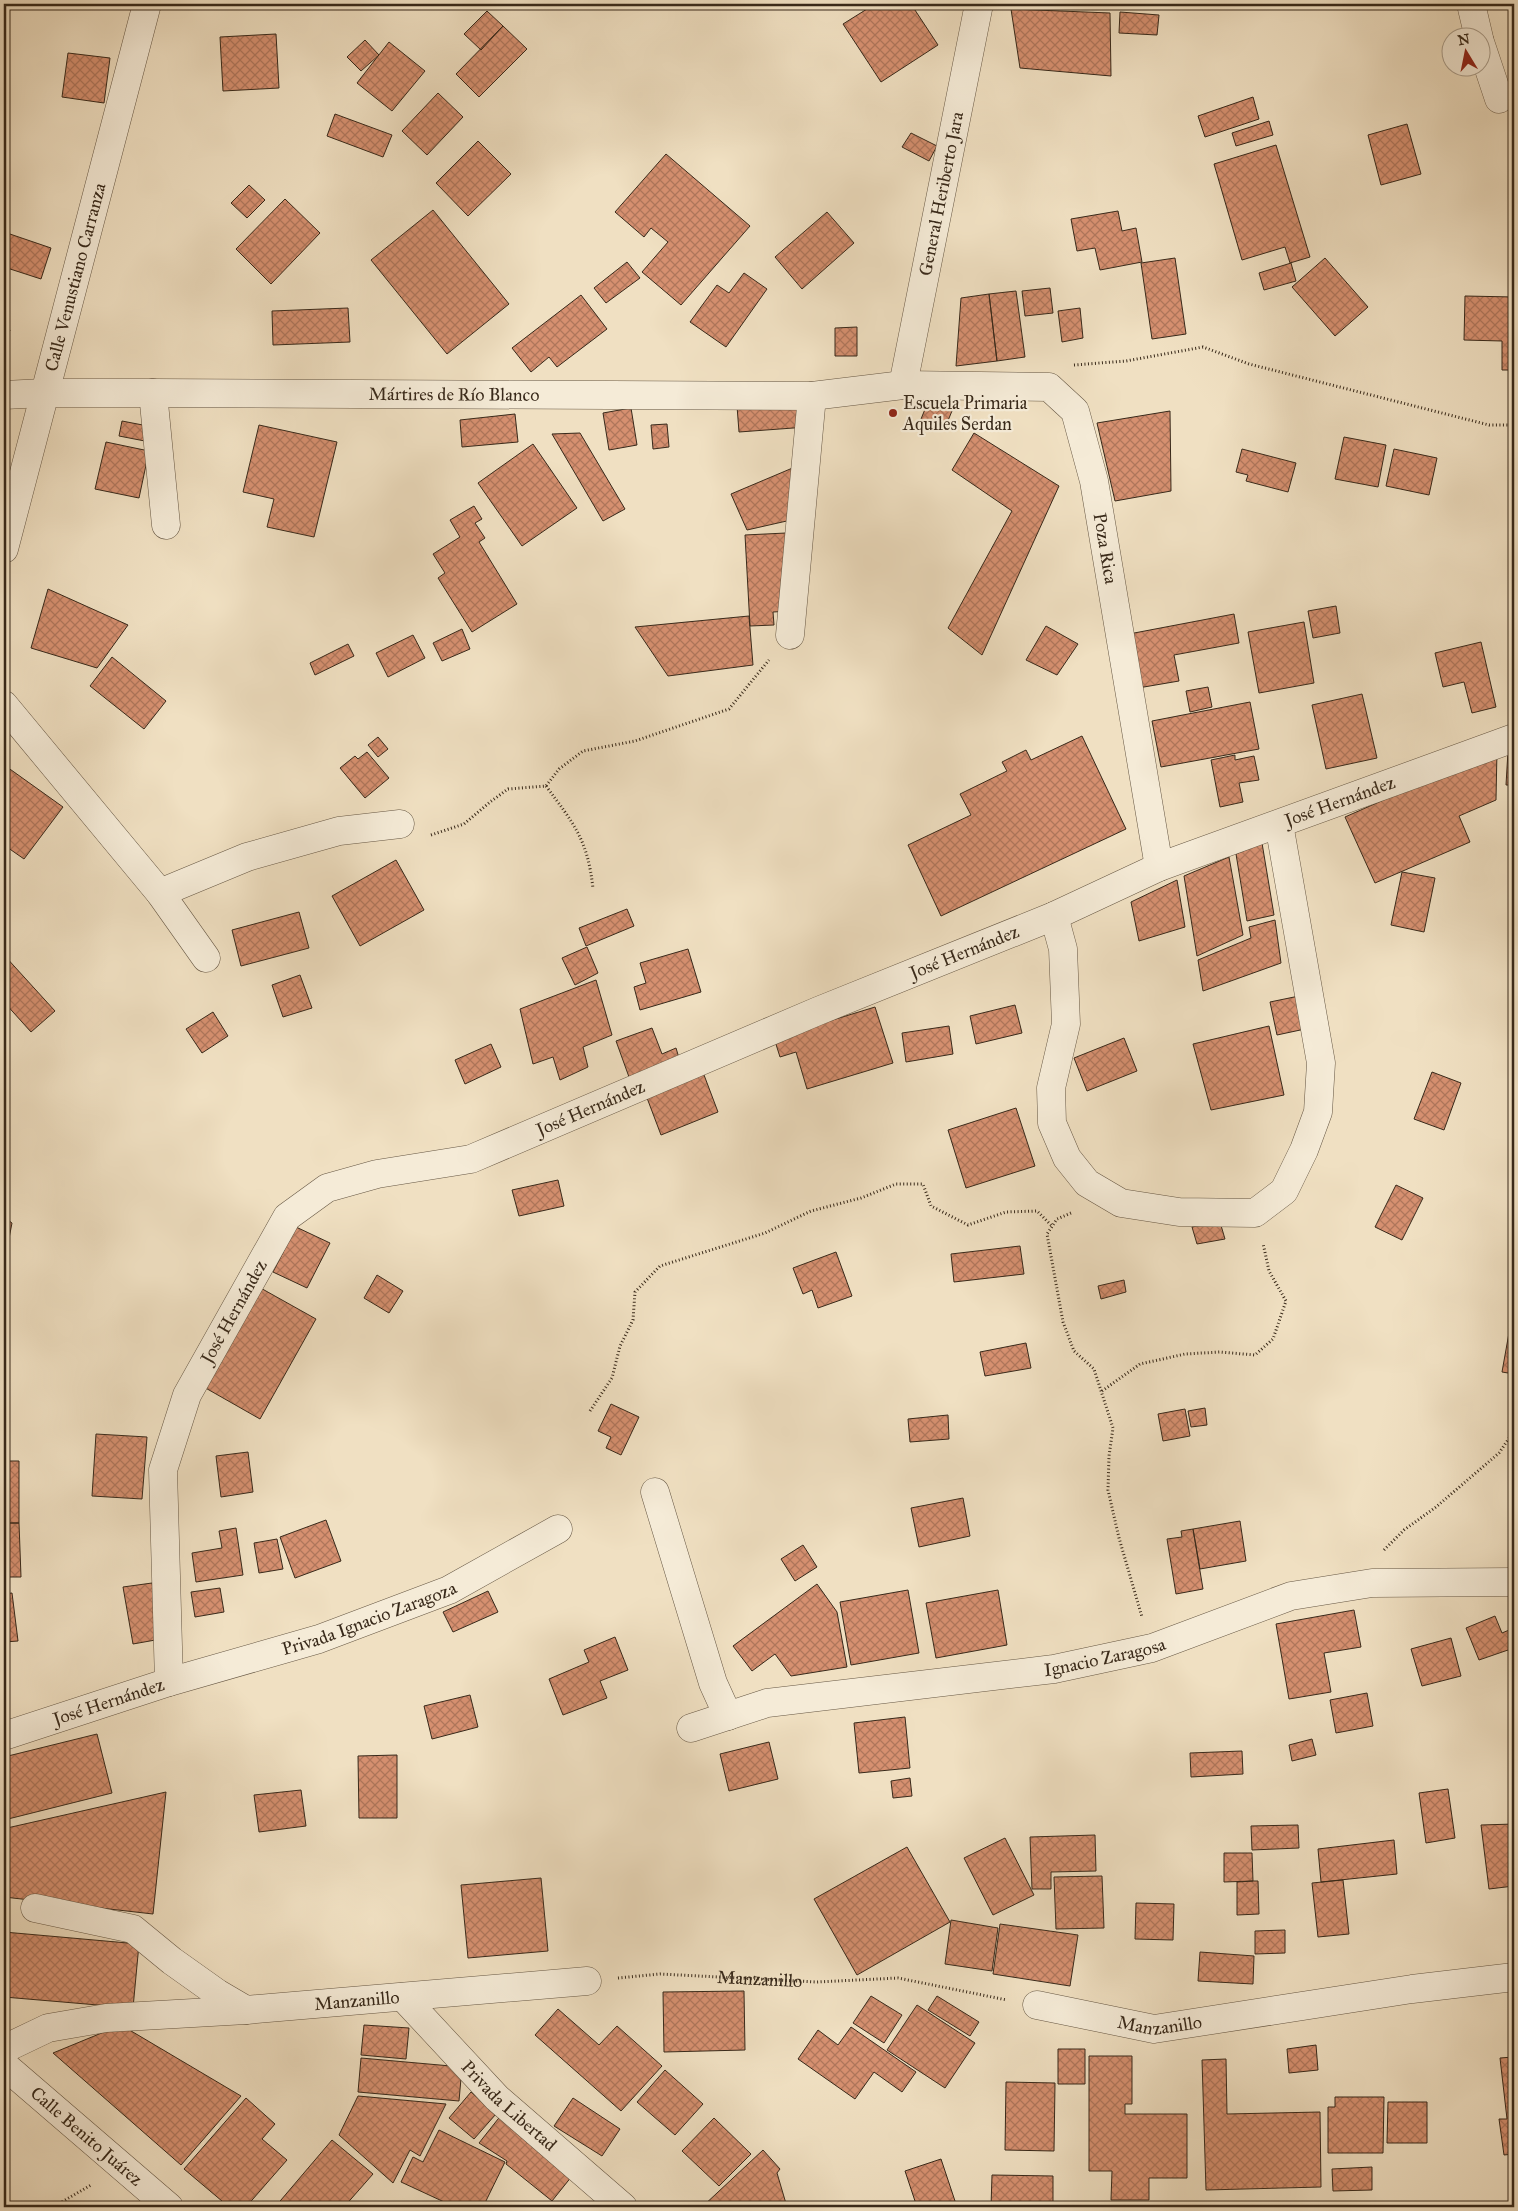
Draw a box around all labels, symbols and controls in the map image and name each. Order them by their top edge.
north arrow [1440,28,1490,78]
text: N [1457,30,1471,49]
street label: General Heriberto Jara [914,109,968,278]
street label: Calle Venustiano Carranza [40,180,111,374]
street label: Mártires de Río Blanco [368,383,539,406]
place label: Escuela Primaria Aquiles Serdan [902,392,1028,436]
marker: Escuela Primaria Aquiles Serdan [887,407,899,419]
street label: Poza Rica [1089,511,1122,586]
street label: José Hernández [1280,771,1398,833]
street label: José Hernández [905,920,1022,986]
street label: José Hernández [531,1075,648,1143]
street label: José Hernández [195,1256,272,1370]
street label: Privada Ignacio Zaragoza [279,1577,461,1660]
street label: Ignacio Zaragosa [1043,1633,1169,1681]
street label: José Hernández [48,1673,167,1732]
street label: Manzanillo [716,1966,803,1992]
street label: Manzanillo [313,1986,400,2015]
street label: Manzanillo [1115,2011,1203,2040]
street label: Privada Libertad [457,2056,561,2156]
street label: Calle Benito Juárez [26,2082,147,2190]

